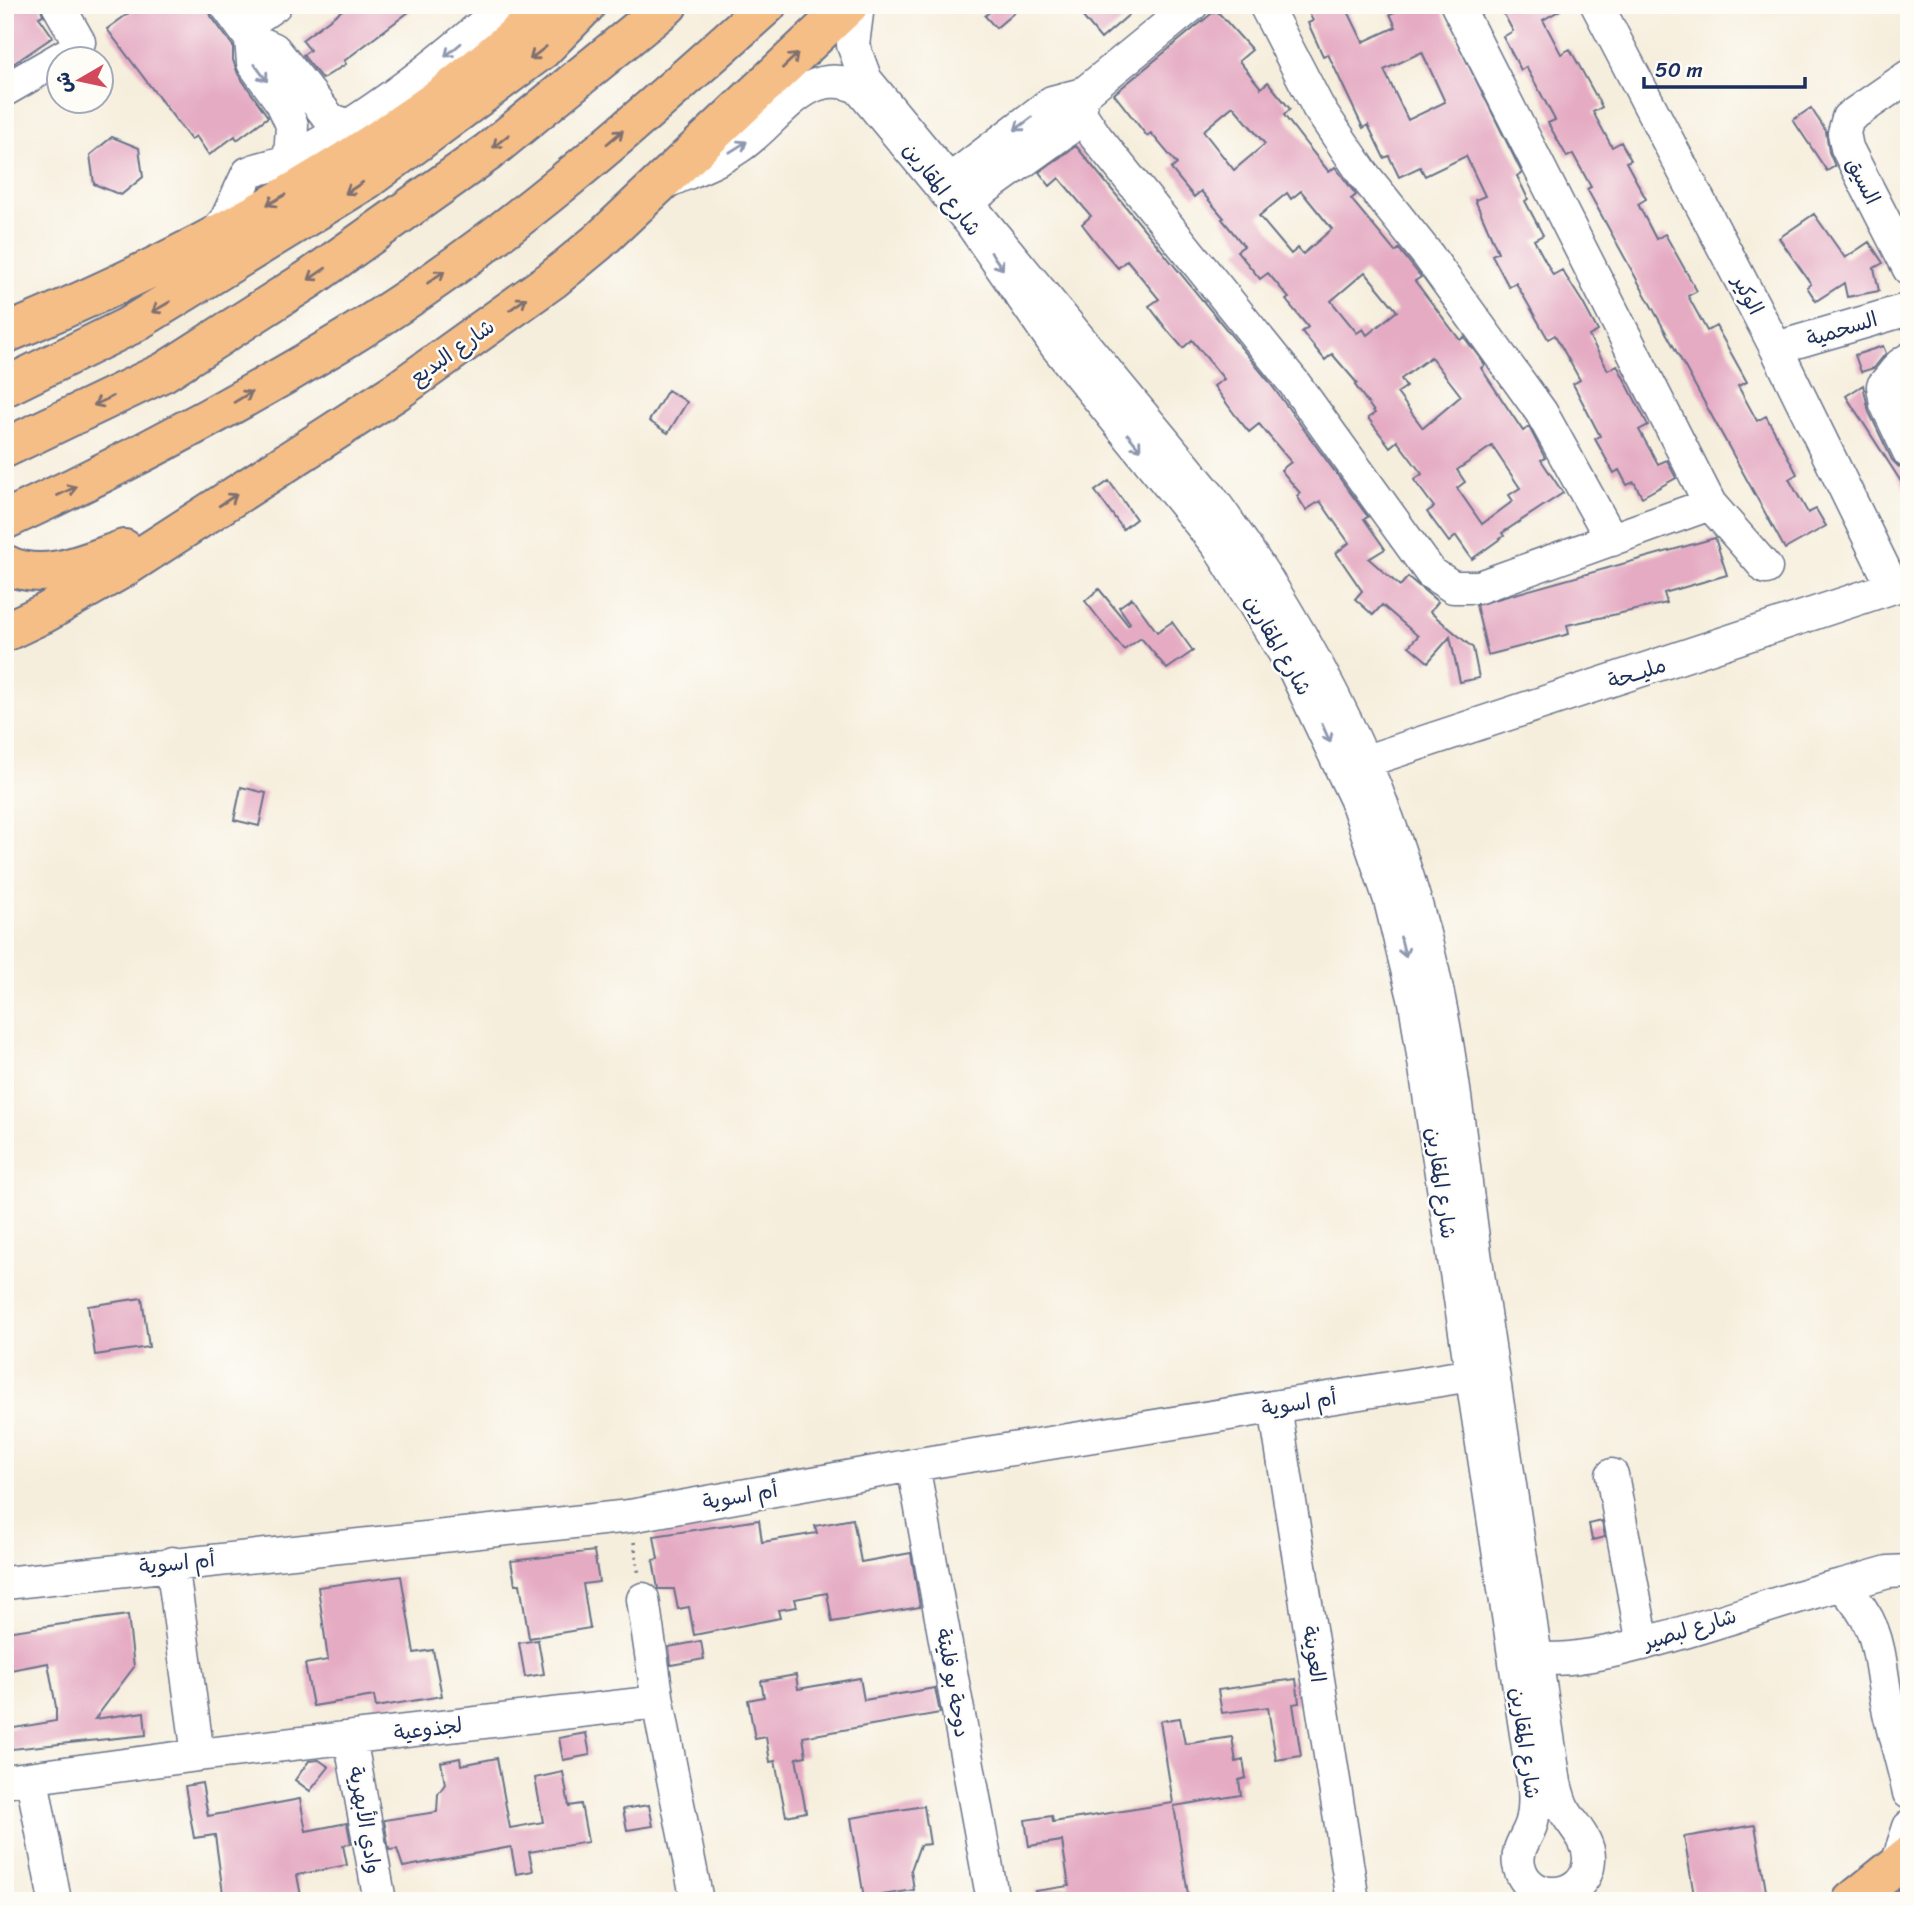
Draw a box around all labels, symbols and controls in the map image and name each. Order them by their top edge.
one-way arrow [445,42,463,57]
north arrow [46,46,116,116]
one-way arrow [529,46,547,61]
scale bar [1644,46,1806,90]
text: 50 m [1655,51,1703,89]
one-way arrow [781,52,798,69]
one-way arrow [253,63,268,82]
text: ش [46,70,82,95]
one-way arrow [1014,117,1033,131]
one-way arrow [606,129,624,145]
street label: شارع المقارين [893,133,991,245]
one-way arrow [493,134,511,149]
one-way arrow [727,140,747,154]
street label: السيق [1835,150,1891,212]
one-way arrow [345,181,365,195]
one-way arrow [266,194,287,207]
one-way arrow [990,251,1004,270]
street label: الوكير [1721,266,1774,322]
one-way arrow [308,267,327,281]
one-way arrow [426,270,445,285]
one-way arrow [508,297,527,312]
one-way arrow [151,300,171,314]
street label: السحمية [1802,300,1882,358]
street label: شارع البديع [401,308,503,396]
one-way arrow [232,390,252,404]
one-way arrow [93,395,114,409]
one-way arrow [1127,432,1142,450]
one-way arrow [56,484,77,497]
one-way arrow [218,492,238,506]
street label: شارع المقارين [1234,587,1322,703]
street label: مليــحة [1603,646,1671,700]
one-way arrow [1320,722,1333,743]
one-way arrow [1397,935,1410,958]
street label: شارع المقارين [1414,1125,1468,1241]
street label: أم اسوية [1259,1378,1339,1428]
street label: أم اسوية [699,1471,781,1521]
street label: أم اسوية [137,1540,217,1586]
street label: شارع لبصير [1637,1597,1741,1662]
street label: العوينة [1291,1623,1337,1685]
street label: دوحة بو فليتة [925,1625,981,1741]
street label: شارع المقارين [1498,1685,1552,1801]
street label: لجذوعية [392,1706,464,1752]
street label: وادي الأبهرية [337,1763,393,1877]

